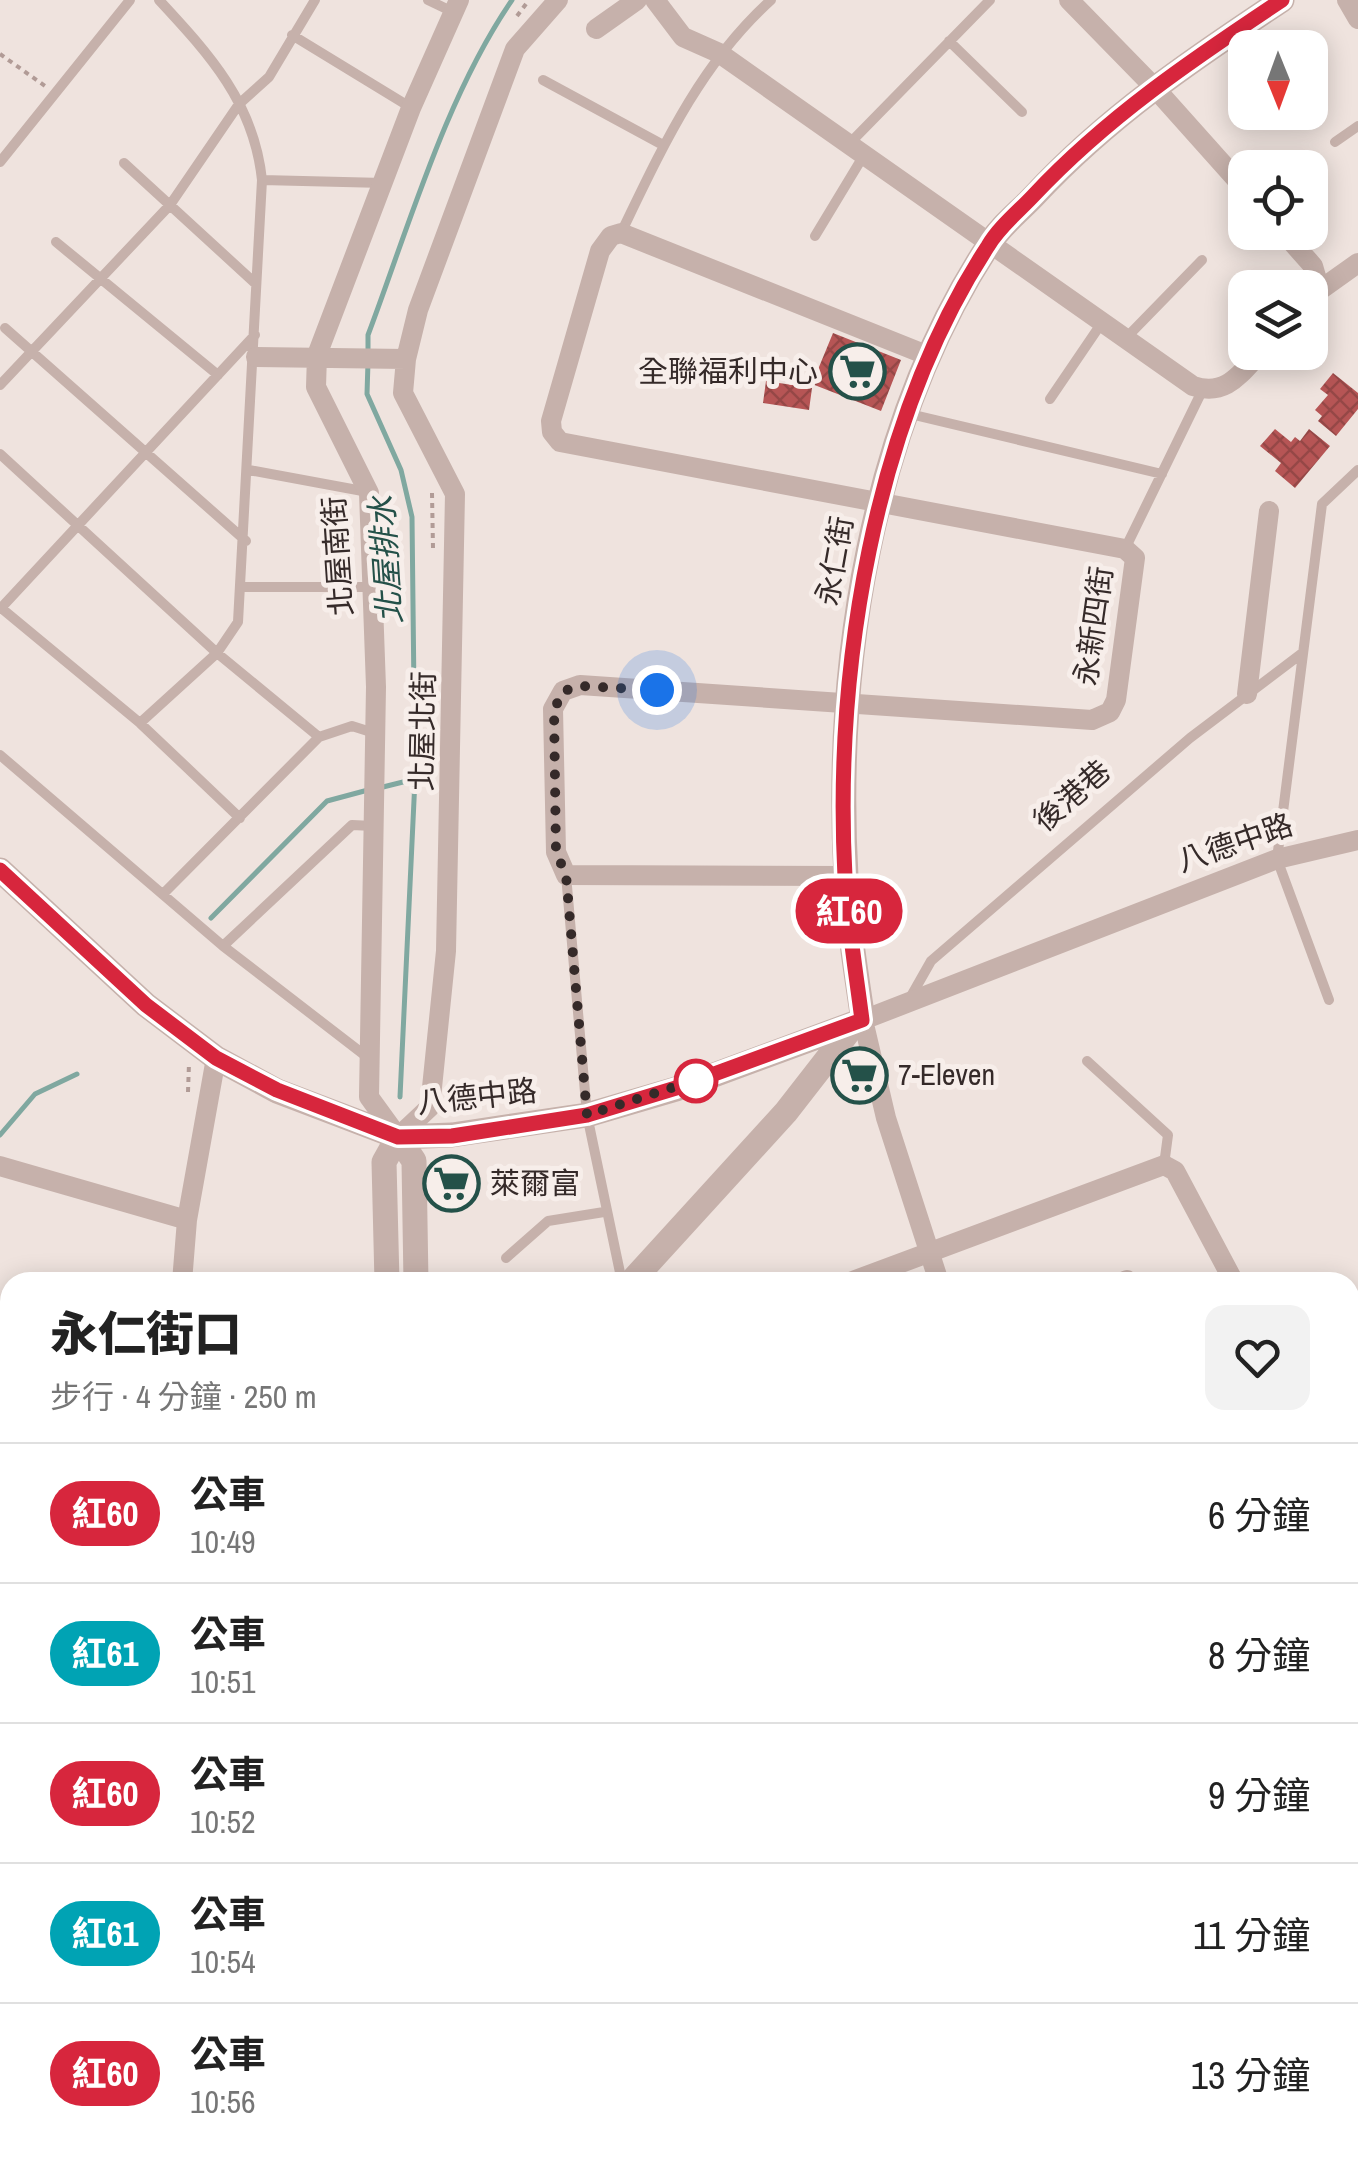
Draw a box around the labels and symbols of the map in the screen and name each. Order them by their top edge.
north arrow [1228,30,1328,130]
supermarket icon: 全聯福利中心 [827,342,887,402]
place label: 全聯福利中心 [638,351,818,391]
water label: 北屋排水 [359,493,411,625]
street label: 北屋南街 [313,495,361,617]
street label: 永仁街 [807,513,862,609]
street label: 永新四街 [1065,564,1121,688]
your location [632,665,682,715]
street label: 北屋北街 [401,671,443,791]
street label: 後港巷 [1024,751,1118,840]
street label: 八德中路 [1171,804,1298,880]
line badge: 紅60 [792,878,906,944]
supermarket icon: 7-Eleven [829,1045,889,1105]
place label: 7-Eleven [898,1054,995,1094]
unlabelled marker [675,1060,717,1102]
street label: 八德中路 [415,1070,539,1122]
supermarket icon: 萊爾富 [421,1154,481,1214]
place label: 萊爾富 [490,1163,580,1203]

